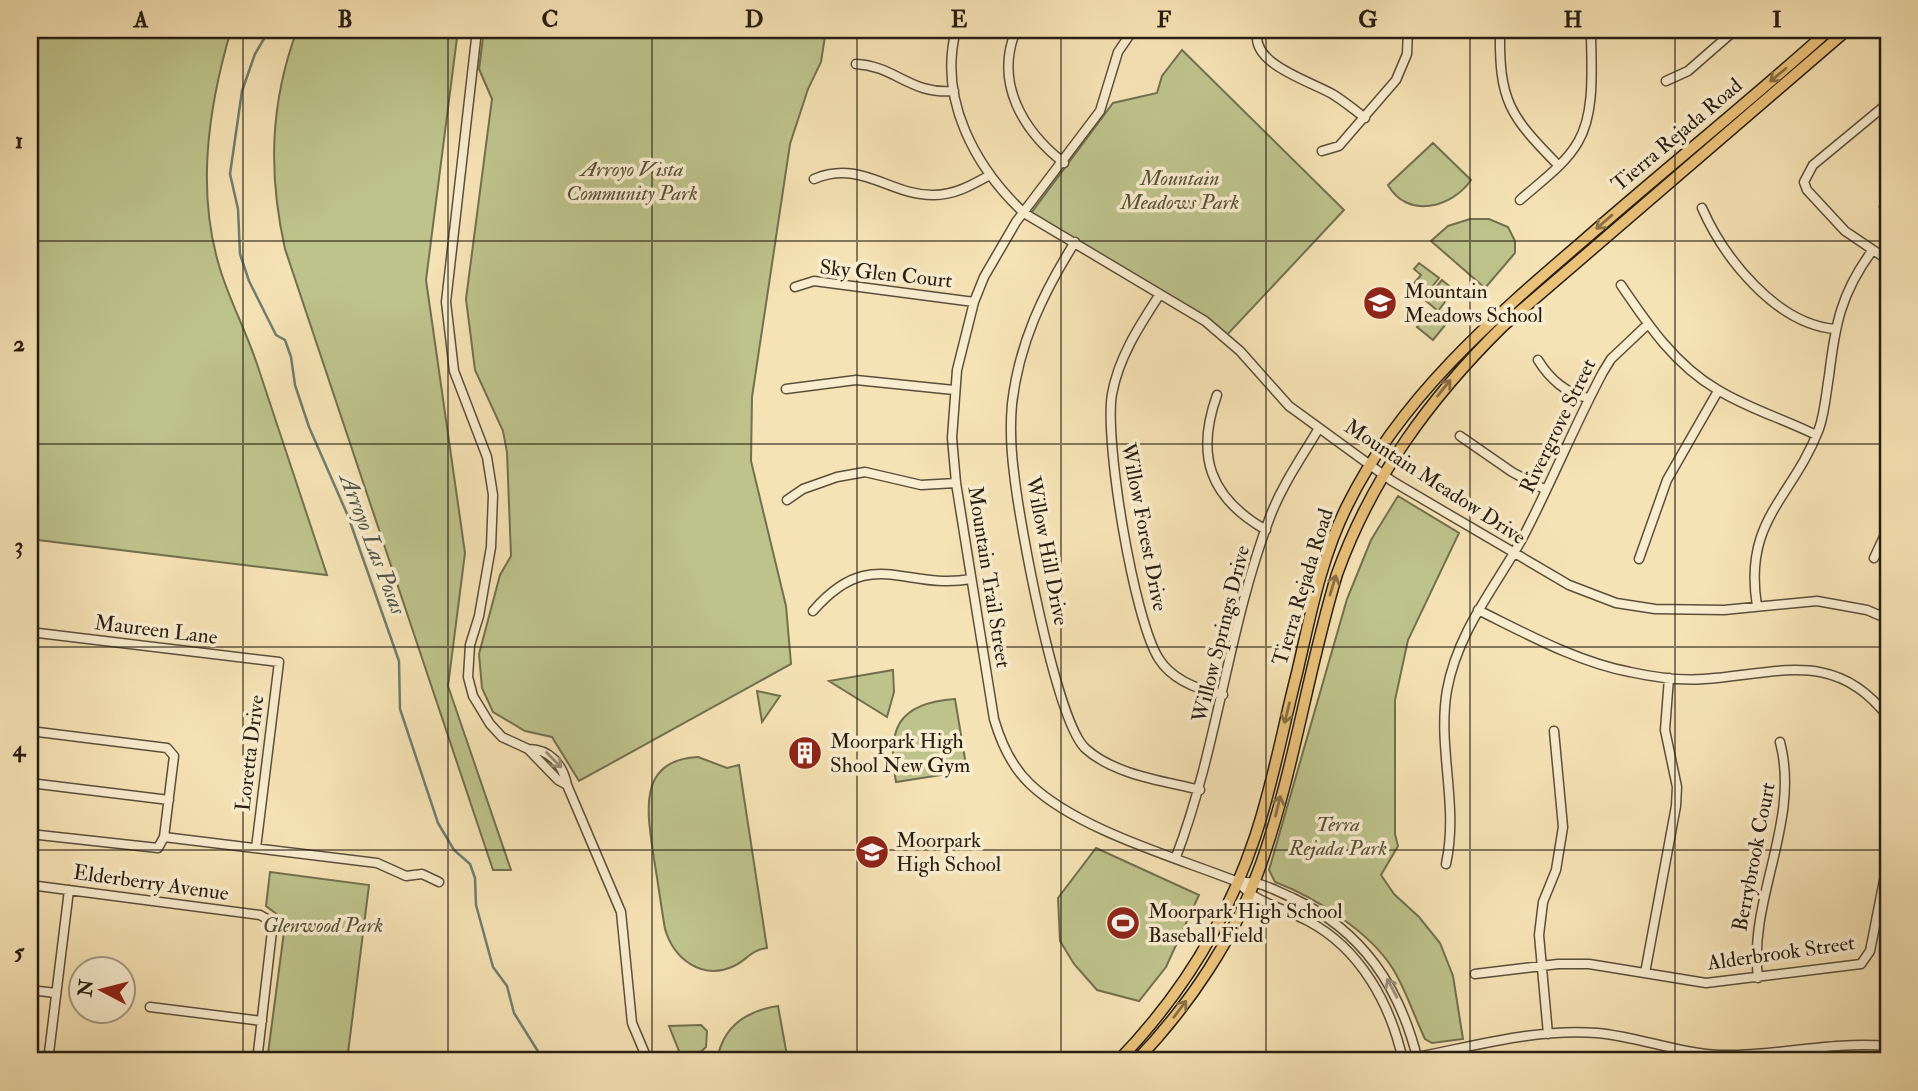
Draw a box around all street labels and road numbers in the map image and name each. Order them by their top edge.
street label: Tierra Rejada Road [1606,72,1749,198]
street label: Sky Glen Court [818,254,954,294]
street label: Rivergrove Street [1514,354,1602,498]
street label: Mountain Meadow Drive [1339,413,1531,551]
street label: Willow Forest Drive [1114,440,1174,614]
street label: Willow Hill Drive [1019,473,1075,628]
street label: Mountain Trail Street [961,484,1017,670]
street label: Tierra Rejada Road [1266,505,1340,669]
street label: Willow Springs Drive [1186,542,1256,726]
street label: Maureen Lane [93,609,219,651]
street label: Loretta Drive [229,693,271,813]
street label: Berrybrook Court [1726,780,1782,934]
street label: Elderberry Avenue [72,859,231,907]
street label: Alderbrook Street [1704,929,1857,977]

